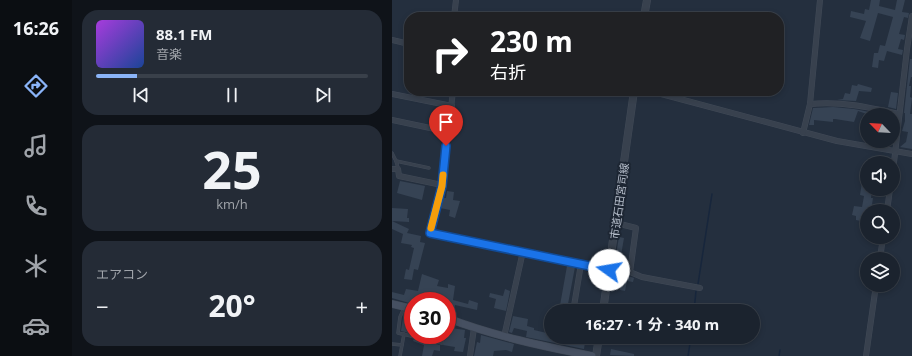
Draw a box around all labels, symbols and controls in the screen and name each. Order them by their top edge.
text: 16:26 [13,16,59,40]
text: 230 m [490,22,573,60]
text: 88.1 FM [156,24,212,44]
icon: right [424,28,476,80]
text: 音楽 [156,45,182,63]
text: 右折 [490,60,526,84]
icon: directions [22,72,50,100]
icon: previous [130,84,152,106]
icon: pause [221,84,243,106]
icon: next [312,84,334,106]
pin [429,105,463,146]
north arrow [860,108,900,148]
map controls [860,108,900,292]
icon: arrive [435,111,457,133]
icon: music [22,132,50,160]
text: 25 [202,133,262,204]
button: sound [860,156,900,196]
street label: 市道石田宮司線 [606,162,632,240]
icon: phone [22,192,50,220]
text: km/h [216,195,248,213]
button: search [860,204,900,244]
position arrow [588,249,630,291]
icon: climate [22,252,50,280]
button: layers [860,252,900,292]
text: エアコン [96,265,148,283]
text: 20° [208,285,256,326]
text: − [96,291,109,321]
text: + [355,291,368,321]
speed limit sign: 30 [404,292,456,344]
icon: car [22,312,50,340]
text: 16:27 · 1 分 · 340 m [585,314,719,334]

